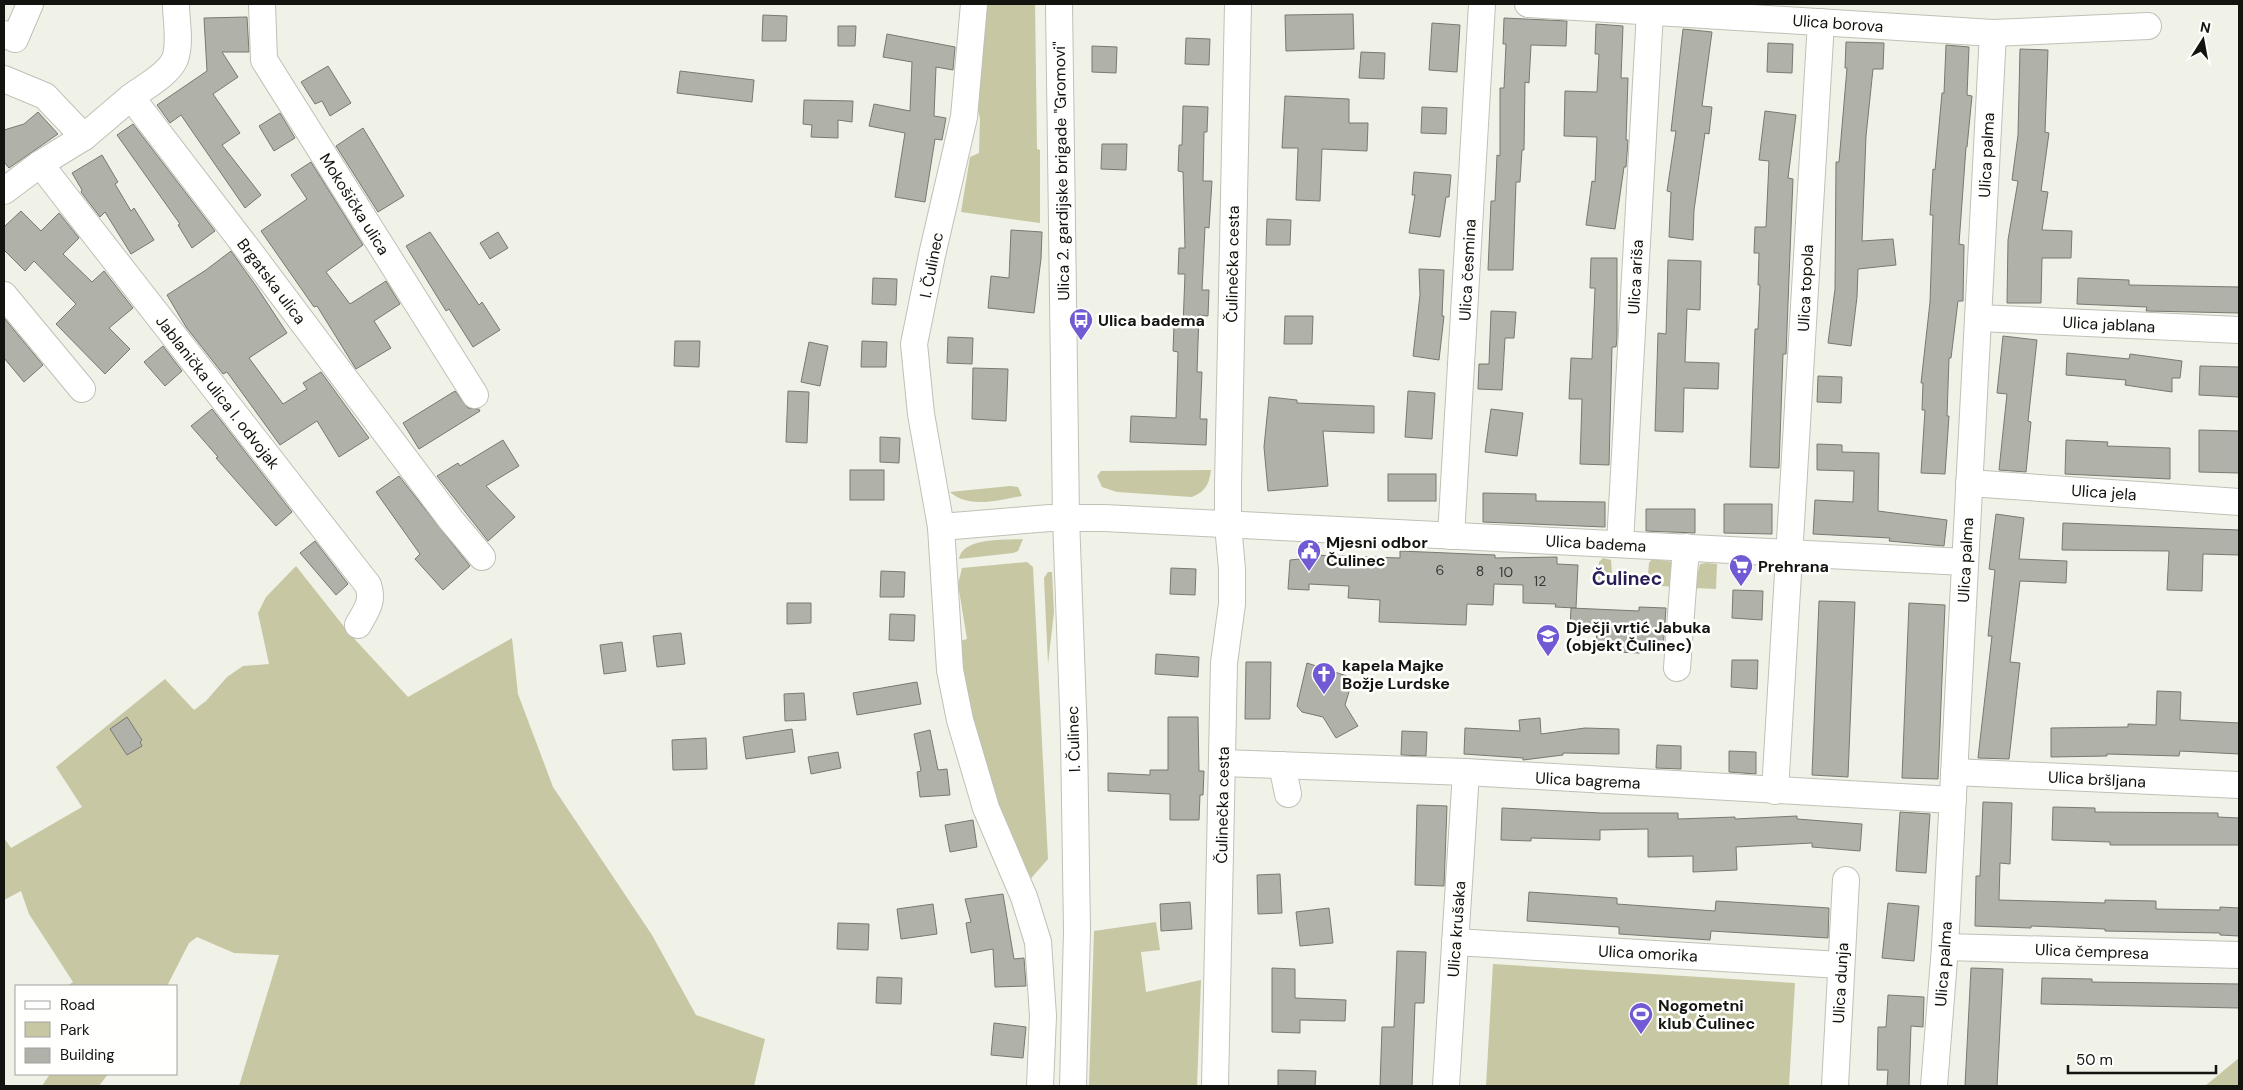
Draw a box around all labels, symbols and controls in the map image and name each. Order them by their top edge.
street label: Ulica borova [1792,10,1884,37]
north arrow [2178,15,2228,65]
text: N [2199,17,2212,37]
street label: Ulica 2. gardijske brigade "Gromovi" [1049,41,1074,301]
street label: Ulica palma [1974,112,1999,198]
street label: Mokošička ulica [315,149,394,259]
street label: Čulinečka cesta [1221,205,1244,323]
street label: Ulica česmina [1454,218,1481,322]
street label: I. Čulinec [915,230,948,300]
street label: Brgatska ulica [232,234,311,329]
street label: Ulica ariša [1623,239,1648,315]
street label: Ulica topola [1793,244,1818,332]
bus stop icon: Ulica badema [1068,307,1094,341]
place label: Ulica badema [1098,310,1205,331]
street label: Jablanička ulica I. odvojak [151,311,284,474]
street label: Ulica jablana [2062,312,2156,337]
street label: Ulica jela [2071,480,2137,505]
street label: Ulica palma [1953,517,1978,603]
street label: Ulica badema [1545,530,1647,557]
place label: Mjesni odbor Čulinec [1326,532,1428,571]
public building icon: Mjesni odbor Čulinec [1296,538,1322,572]
supermarket icon: Prehrana [1728,553,1754,587]
place label: Prehrana [1758,556,1829,577]
house number: 6 [1436,561,1444,579]
house number: 8 [1476,562,1484,580]
house number: 10 [1499,563,1513,581]
district label: Čulinec [1592,566,1662,591]
house number: 12 [1534,572,1546,590]
place label: Dječji vrtić Jabuka (objekt Čulinec) [1566,617,1711,656]
school or university icon: Dječji vrtić Jabuka (objekt Čulinec) [1535,623,1561,657]
place label: kapela Majke Božje Lurdske [1342,655,1450,694]
church icon: kapela Majke Božje Lurdske [1311,661,1337,695]
street label: I. Čulinec [1062,705,1085,773]
street label: Čulinečka cesta [1211,746,1234,864]
street label: Ulica bršljana [2047,766,2146,793]
street label: Ulica bagrema [1535,767,1641,794]
street label: Ulica krušaka [1443,880,1470,978]
street label: Ulica palma [1930,921,1957,1007]
street label: Ulica čempresa [2035,939,2149,964]
street label: Ulica omorika [1598,940,1698,967]
street label: Ulica dunja [1828,942,1853,1024]
legend [15,985,178,1075]
text: Road [60,995,95,1015]
place label: Nogometni klub Čulinec [1658,995,1755,1034]
sports icon: Nogometni klub Čulinec [1628,1001,1654,1035]
text: Park [60,1020,90,1040]
scale bar [2068,1042,2216,1074]
text: Building [60,1045,115,1065]
text: 50 m [2076,1050,2113,1070]

